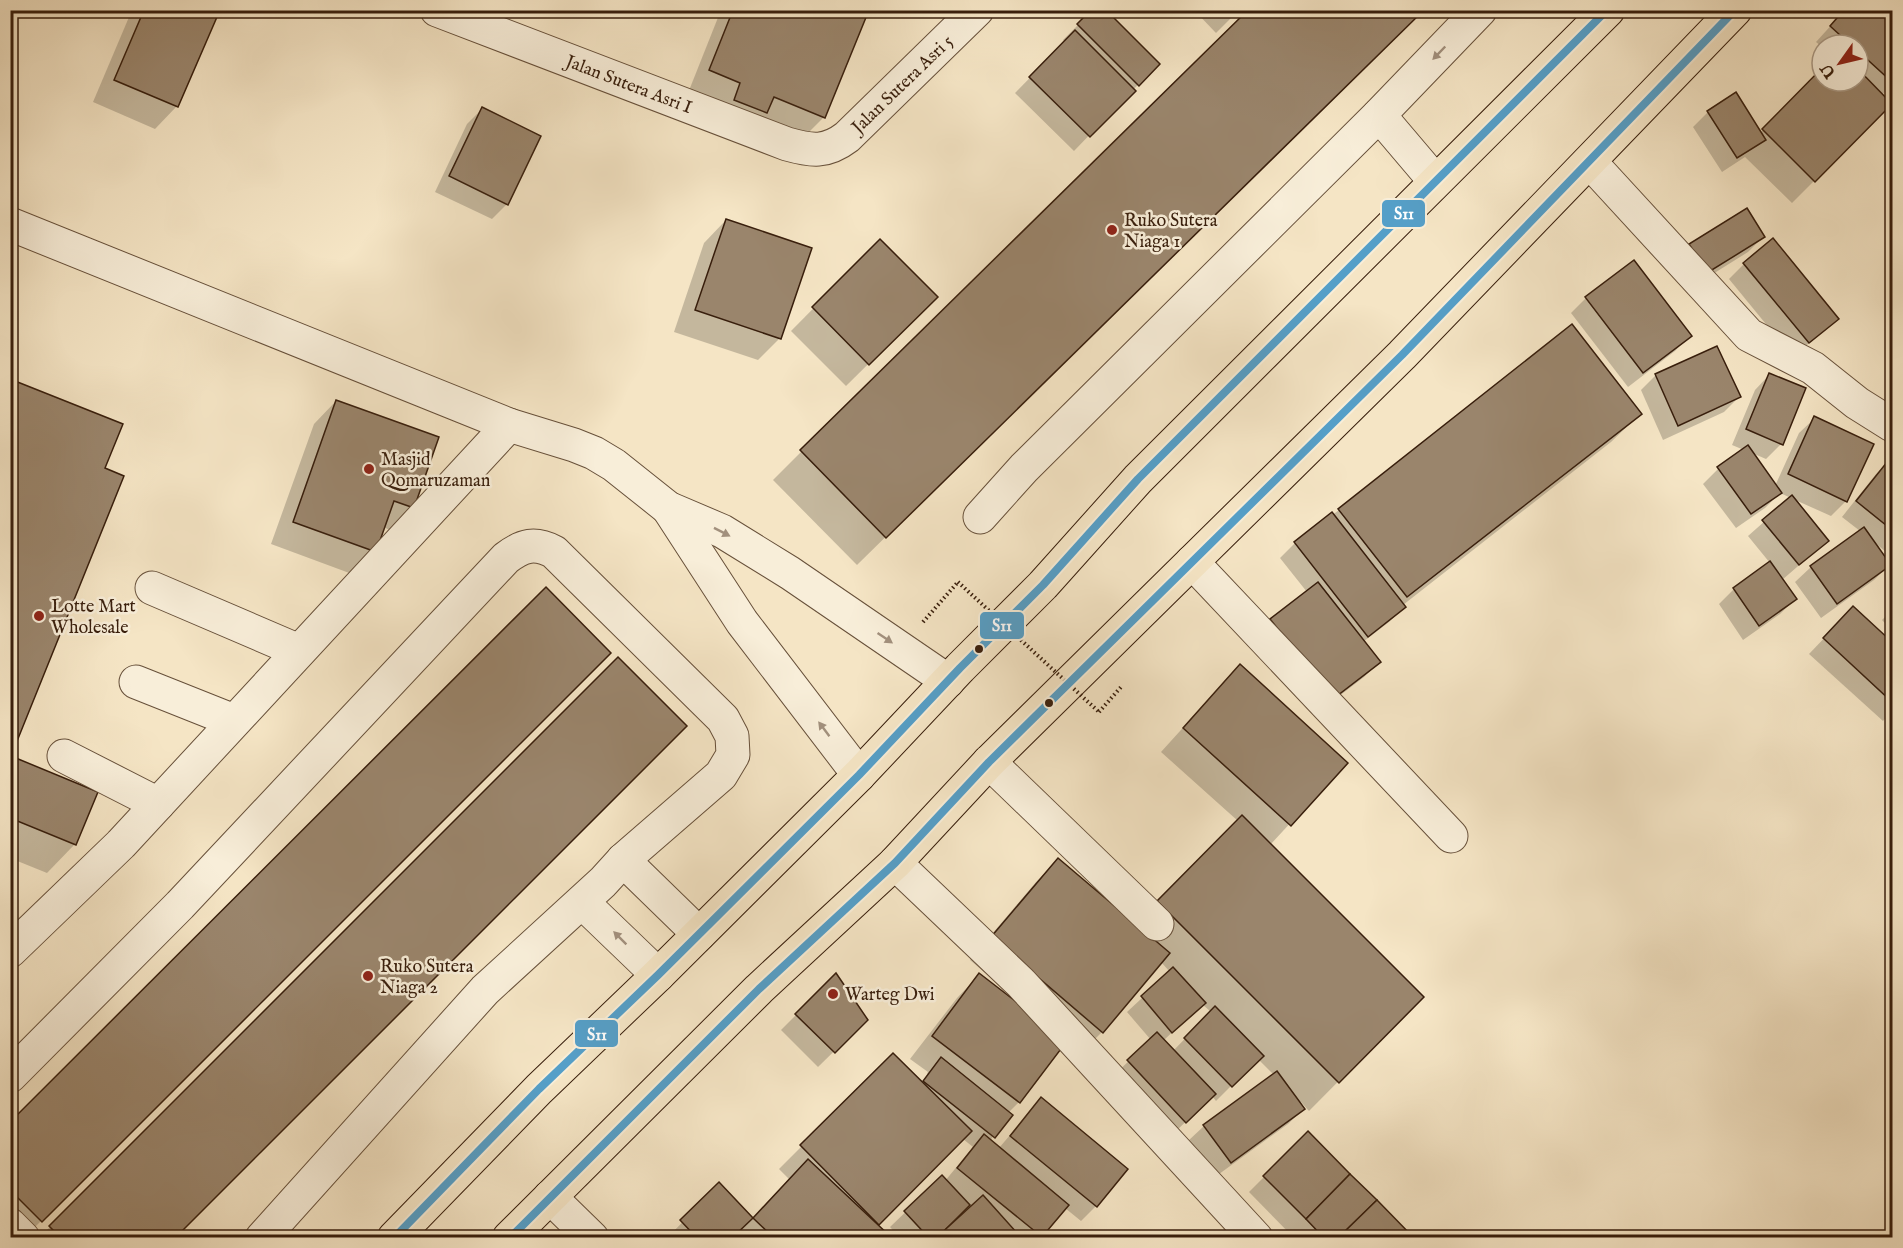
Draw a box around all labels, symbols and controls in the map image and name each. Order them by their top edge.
street label: Jalan Sutera Asri 5 [846,30,959,141]
north arrow [1810,33,1870,93]
one-way arrow [1432,45,1446,60]
street label: Jalan Sutera Asri I [560,50,695,120]
text: U [1817,59,1842,82]
line badge: S11 [1381,199,1426,228]
text: S11 [1394,205,1414,225]
place label: Ruko Sutera Niaga 1 [1124,210,1218,254]
marker: Ruko Sutera Niaga 1 [1105,223,1119,237]
place label: Masjid Qomaruzaman [381,449,491,493]
marker: Masjid Qomaruzaman [362,462,376,476]
one-way arrow [714,527,731,537]
place label: Lotte Mart Wholesale [51,596,136,640]
marker: Lotte Mart Wholesale [32,609,46,623]
line badge: S11 [979,611,1025,640]
text: S11 [992,617,1012,637]
one-way arrow [877,632,893,644]
unlabelled marker [973,643,985,655]
unlabelled marker [1043,697,1055,709]
one-way arrow [818,721,830,737]
one-way arrow [613,932,627,946]
place label: Ruko Sutera Niaga 2 [380,956,474,1000]
marker: Ruko Sutera Niaga 2 [361,969,375,983]
place label: Warteg Dwi [845,984,935,1007]
marker: Warteg Dwi [826,987,840,1001]
line badge: S11 [574,1019,619,1048]
text: S11 [587,1026,607,1046]

